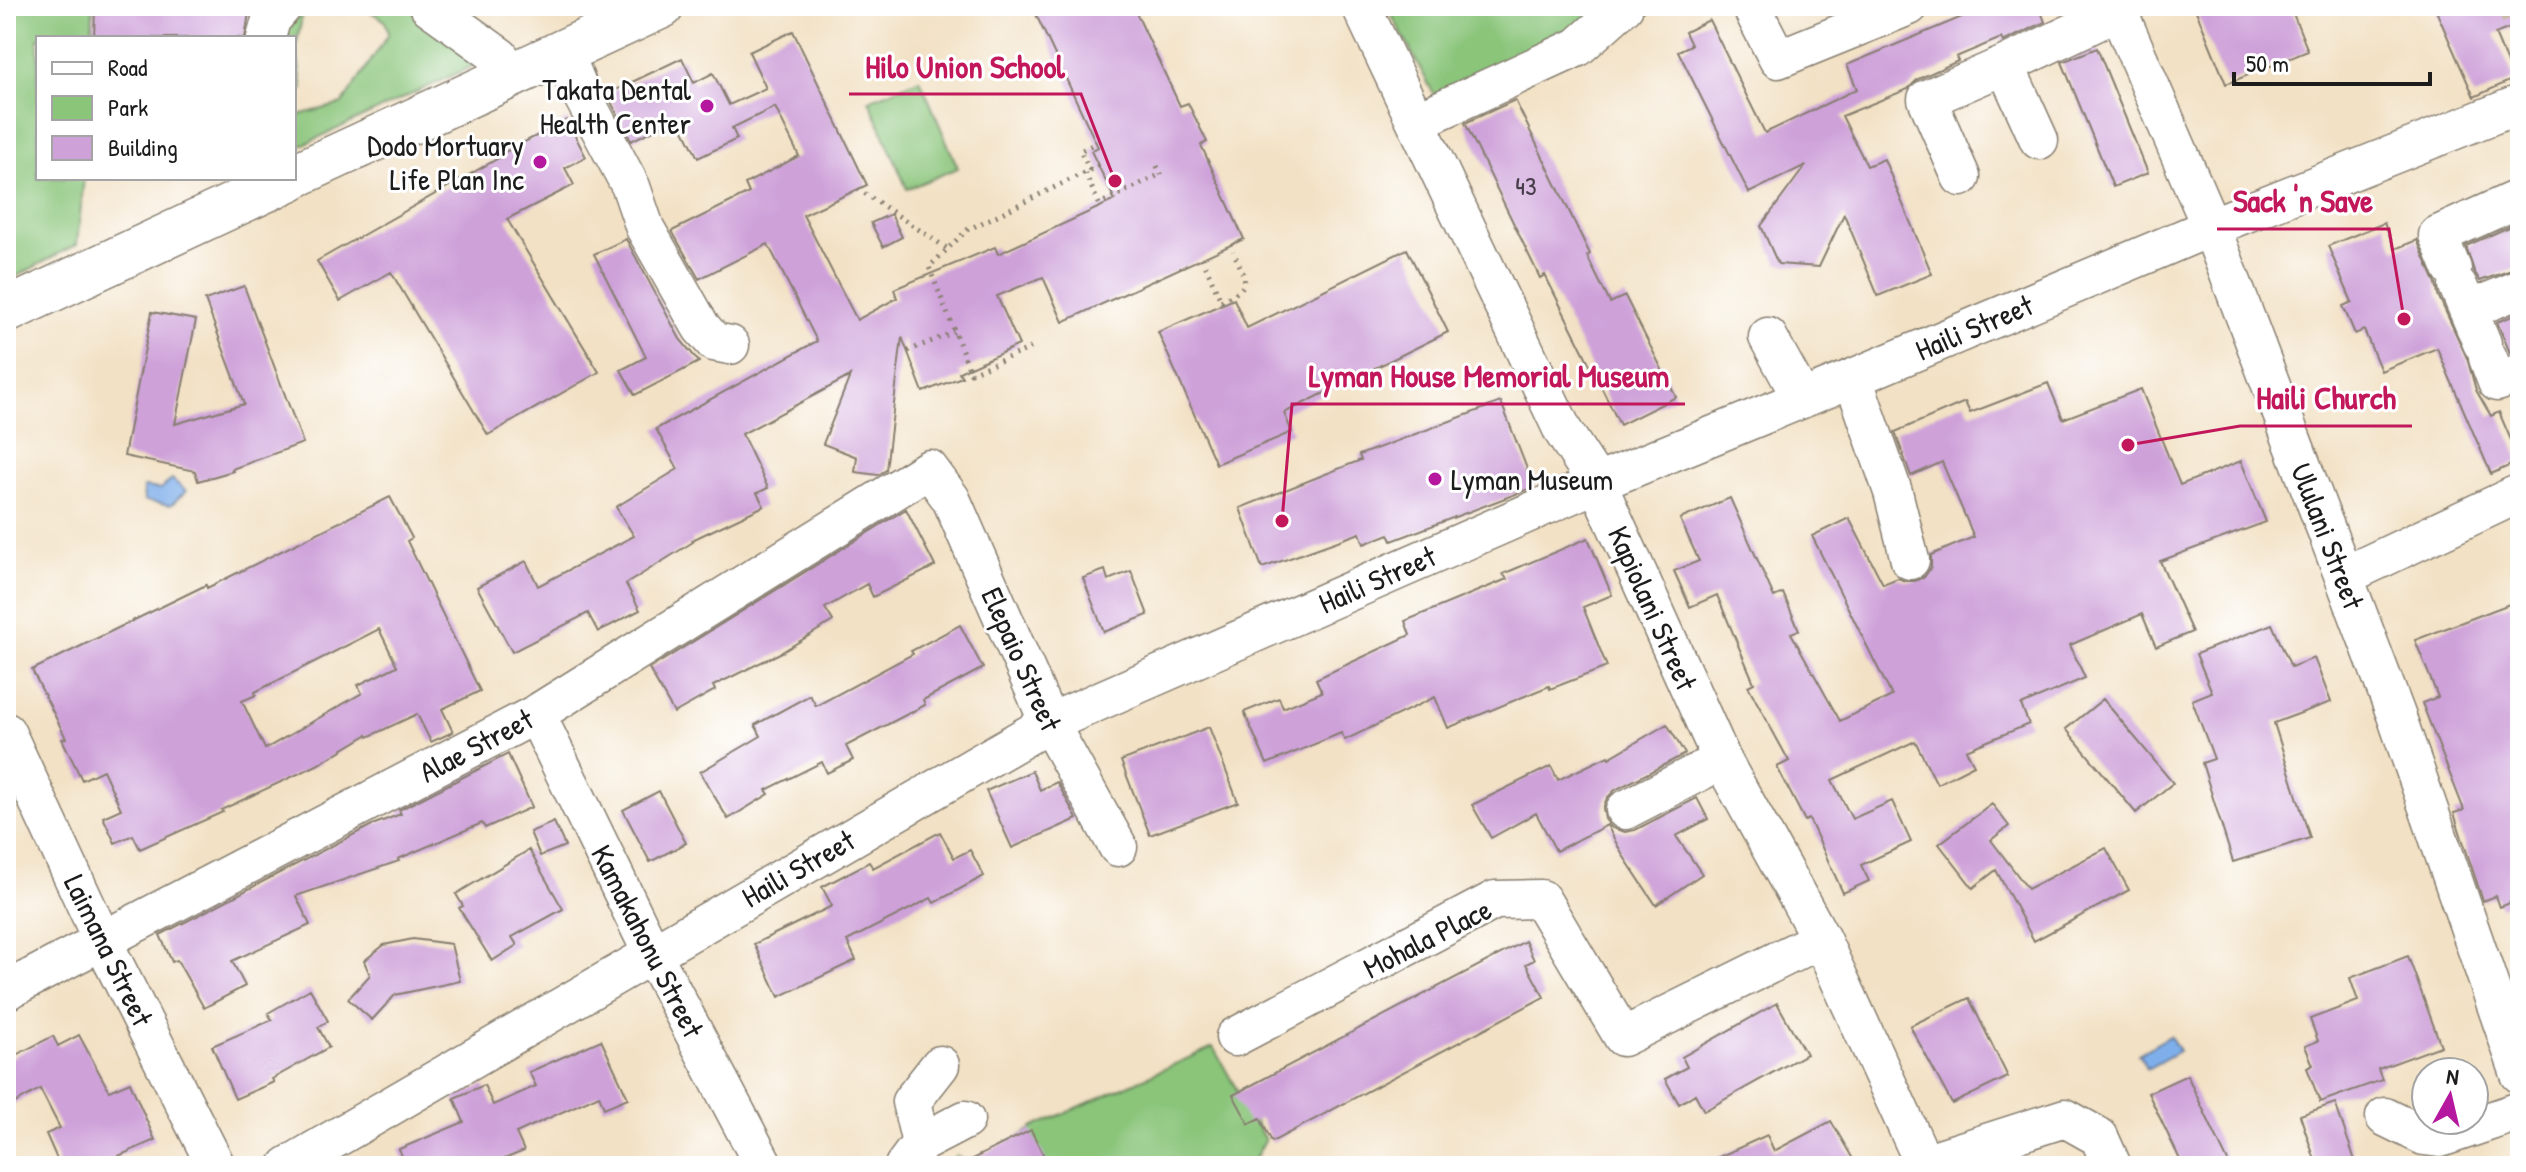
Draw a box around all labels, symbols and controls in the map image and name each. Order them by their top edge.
legend [36,36,296,180]
scale bar [2234,36,2430,86]
callout: Hilo Union School [849,38,1081,94]
text: Hilo Union School [865,45,1066,88]
text: 50 m [2246,47,2289,79]
text: Road [108,51,147,83]
place label: Takata Dental Health Center [540,69,691,143]
text: Park [108,91,148,123]
marker: Takata Dental Health Center [698,97,716,115]
place label: Dodo Mortuary Life Plan Inc [367,125,524,199]
text: Building [108,131,178,163]
marker: Dodo Mortuary Life Plan Inc [531,153,549,171]
house number: 43 [1515,168,1537,203]
callout: Sack 'n Save [2217,173,2389,229]
text: Sack 'n Save [2233,179,2373,222]
street label: Haili Street [1909,284,2039,370]
callout: Lyman House Memorial Museum [1292,348,1685,404]
text: Lyman House Memorial Museum [1309,354,1669,398]
callout: Haili Church [2240,370,2412,426]
text: Haili Church [2256,376,2396,419]
street label: Ululani Street [2282,457,2374,615]
place label: Lyman Museum [1451,459,1613,499]
marker: Lyman Museum [1426,470,1444,488]
street label: Kapiolani Street [1599,520,1707,697]
street label: Haili Street [1312,535,1442,622]
street label: Elepaio Street [973,581,1072,738]
street label: Alae Street [412,698,540,792]
street label: Haili Street [734,819,862,916]
street label: Kamakahonu Street [582,838,714,1045]
street label: Laimana Street [55,868,163,1033]
street label: Mohala Place [1356,889,1498,987]
north arrow [2410,1056,2490,1136]
text: N [2445,1061,2461,1092]

